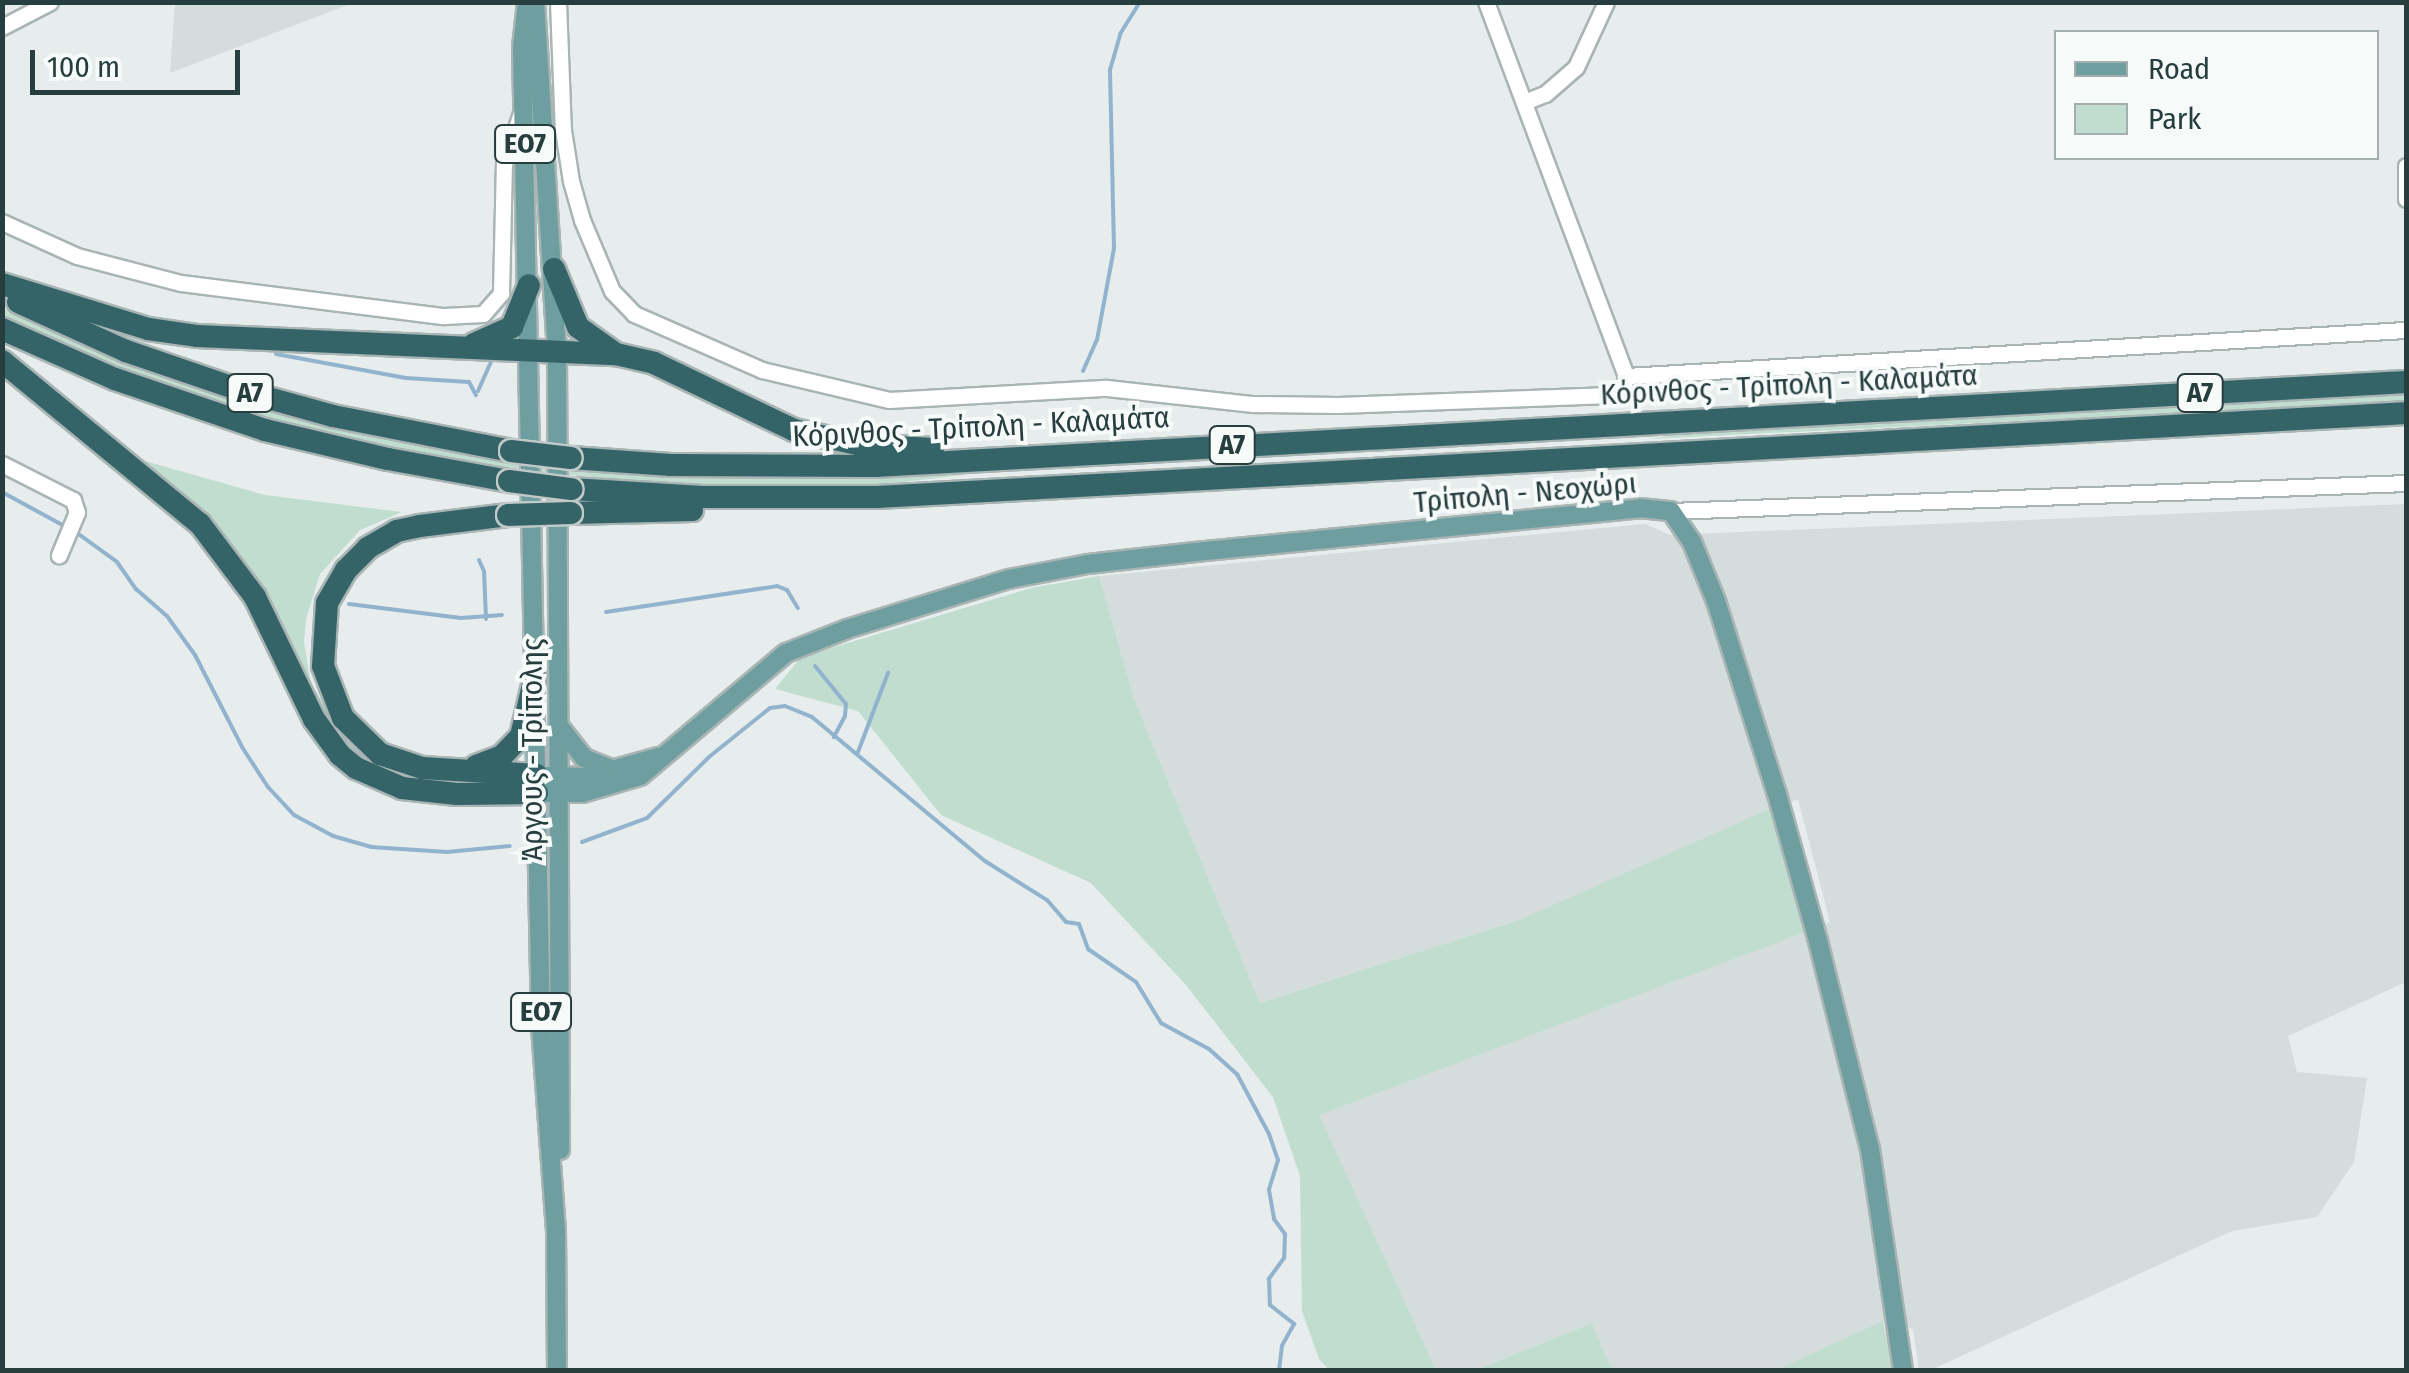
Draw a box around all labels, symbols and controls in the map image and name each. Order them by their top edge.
scale bar [35,30,245,92]
legend [2054,30,2379,160]
text: 100 m [47,49,120,85]
text: Road [2148,51,2210,87]
text: Park [2148,101,2201,137]
road number: ΕΟ7 [492,121,558,167]
street label: Κόρινθος - Τρίπολη - Καλαμάτα [1599,357,1979,413]
road number: Α7 [225,370,275,416]
road number: Α7 [2175,370,2225,416]
street label: Κόρινθος - Τρίπολη - Καλαμάτα [791,399,1171,455]
road number: Α7 [1207,422,1257,468]
street label: Τρίπολη - Νεοχώρι [1412,465,1638,521]
street label: Άργους - Τρίπολης [514,638,550,862]
road number: ΕΟ7 [508,989,574,1035]

